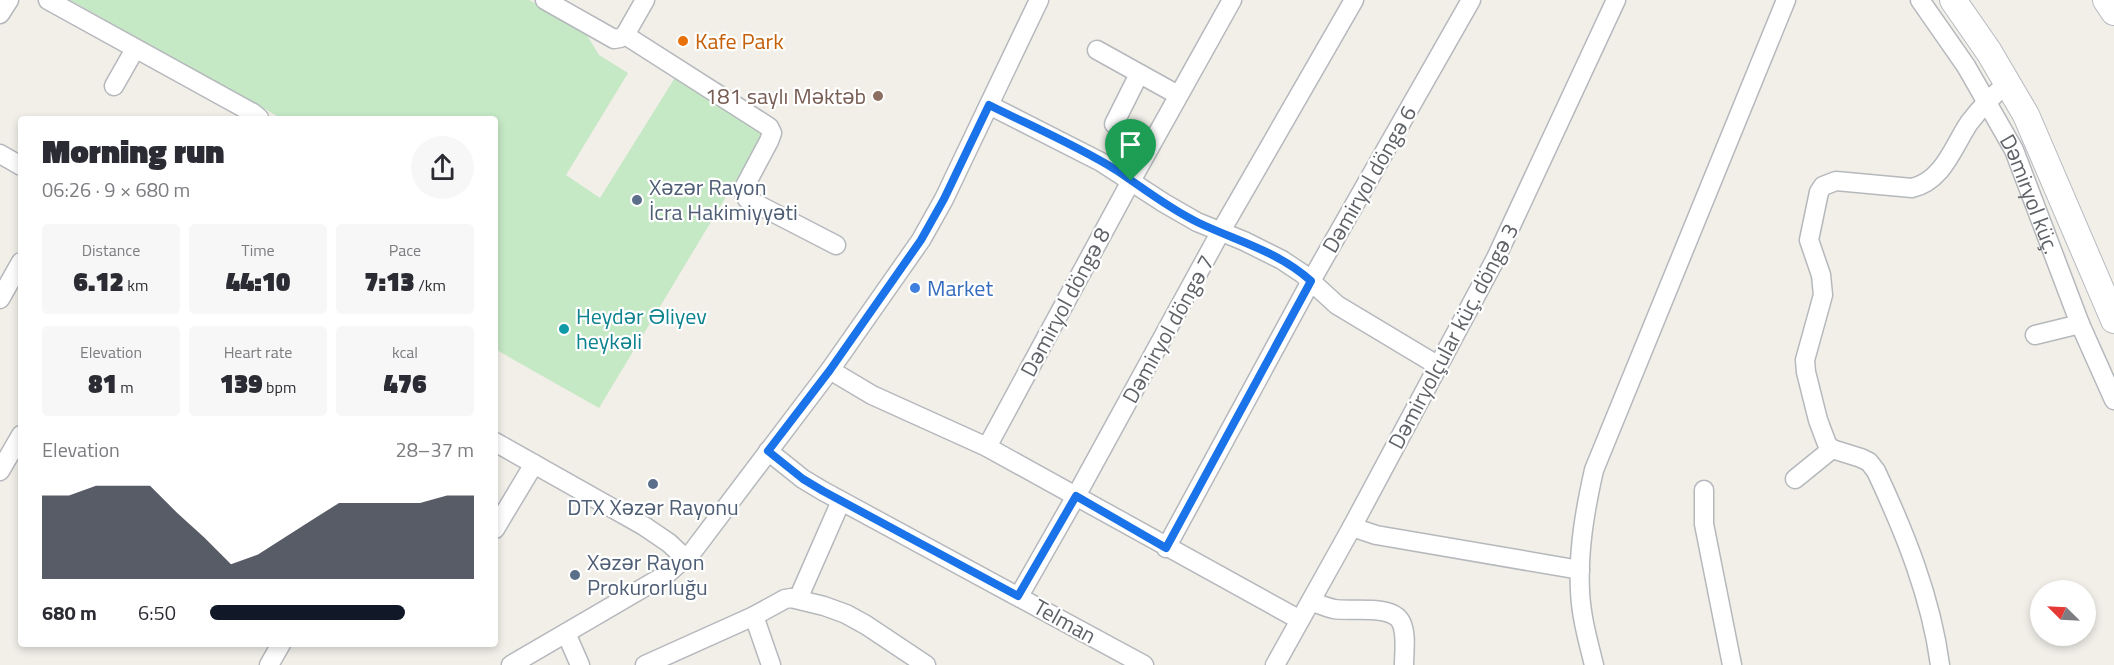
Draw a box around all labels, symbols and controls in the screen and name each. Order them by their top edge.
place label: Kafe Park [695,24,784,58]
marker: Kafe Park [676,34,690,48]
place label: 181 saylı Məktəb [705,79,866,113]
marker: 181 saylı Məktəb [871,89,885,103]
street label: Dəmiryol döngə 6 [1313,99,1425,259]
pin [1105,119,1156,181]
text: Morning run [42,126,224,176]
icon: arrive [1114,128,1147,161]
street label: Dəmiryol küç. [1991,128,2069,259]
button: share [411,136,474,199]
place label: Xəzər Rayon İcra Hakimiyyəti [649,170,798,229]
text: 06:26 · 9 × 680 m [42,174,190,205]
marker: Xəzər Rayon İcra Hakimiyyəti [630,193,644,207]
street label: Dəmiryolçular küç. döngə 3 [1379,217,1527,455]
street label: Dəmiryol döngə 8 [1011,221,1119,383]
text: Distance [82,238,140,262]
text: Time [241,238,275,262]
text: Pace [389,238,421,262]
street label: Dəmiryol döngə 7 [1113,249,1223,409]
text: 6.12 [74,262,124,301]
text: 44:10 [226,262,290,301]
text: 7:13 [364,262,415,301]
place label: Market [927,271,993,305]
text: km [124,273,148,297]
text: /km [415,273,446,297]
marker: Market [908,281,922,295]
place label: Heydər Əliyev heykəli [576,299,707,358]
marker: Heydər Əliyev heykəli [557,322,571,336]
text: Elevation [80,340,142,364]
text: Heart rate [224,340,292,364]
text: kcal [392,340,418,364]
text: 81 [88,364,117,403]
text: 139 [220,364,263,403]
text: 476 [384,364,426,403]
text: m [117,375,134,399]
text: bpm [263,375,296,399]
text: Elevation [42,434,120,465]
text: 28–37 m [395,434,474,465]
marker: DTX Xəzər Rayonu [646,477,660,491]
place label: DTX Xəzər Rayonu [567,490,739,524]
place label: Xəzər Rayon Prokurorluğu [587,545,708,604]
marker: Xəzər Rayon Prokurorluğu [568,568,582,582]
north arrow [2030,580,2096,646]
map controls [2030,580,2096,646]
street label: Telman [1027,590,1103,652]
text: 680 m [42,597,97,628]
text: 6:50 [138,597,176,628]

